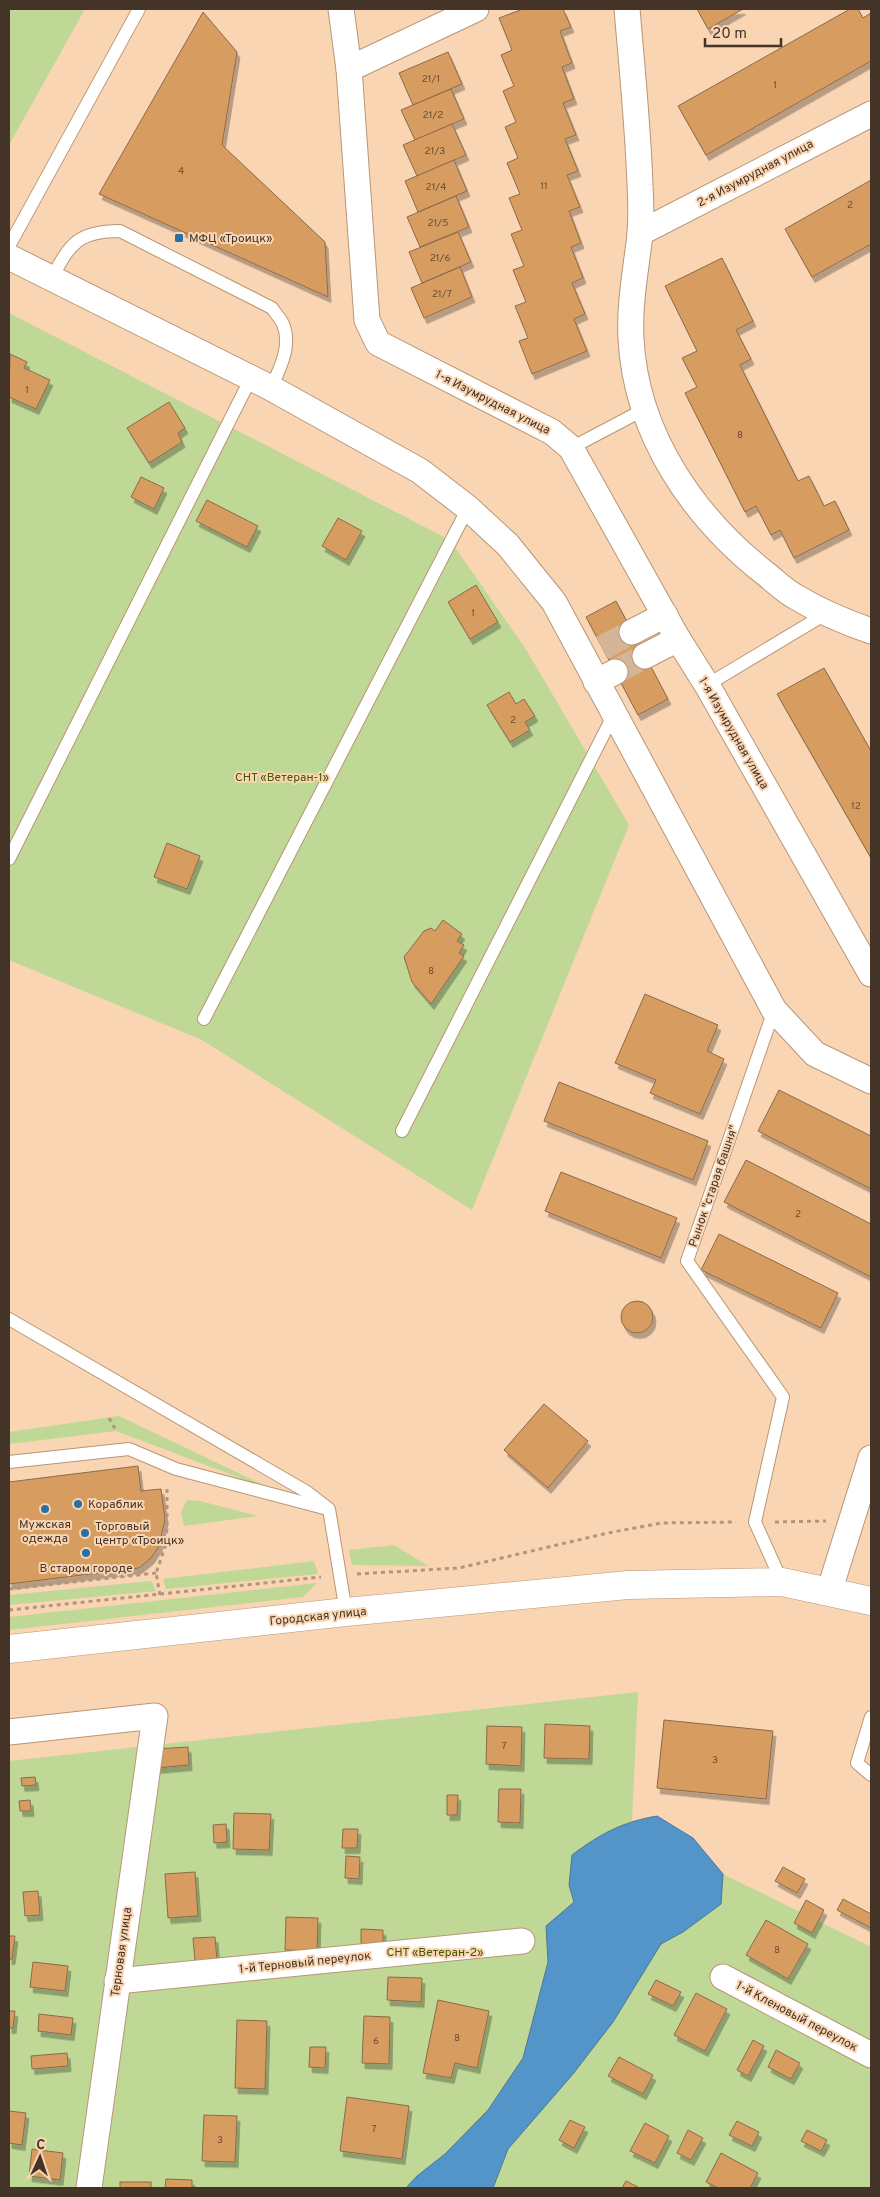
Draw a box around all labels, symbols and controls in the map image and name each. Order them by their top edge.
scale bar [705,15,781,47]
text: 20 m [712,25,747,44]
house number: 21/1 [422,73,440,86]
house number: 1 [773,79,777,92]
house number: 21/2 [423,109,443,122]
street label: 2-я Изумрудная улица [695,136,816,211]
house number: 21/3 [425,145,445,158]
house number: 4 [178,165,184,178]
house number: 11 [540,180,548,193]
house number: 21/4 [426,181,446,194]
house number: 2 [847,199,853,212]
house number: 21/5 [428,217,448,230]
place label: МФЦ «Троицк» [189,231,272,247]
marker: МФЦ «Троицк» [173,232,185,244]
house number: 21/6 [430,252,450,265]
house number: 21/7 [432,288,452,301]
street label: 1-я Изумрудная улица [432,367,553,439]
house number: 1 [25,384,29,397]
house number: 8 [737,429,743,442]
house number: 1 [471,607,475,620]
street label: 1-я Изумрудная улица [694,674,772,793]
house number: 2 [510,714,516,727]
park label: СНТ «Ветеран-1» [235,770,329,786]
house number: 12 [851,800,861,813]
house number: 8 [428,965,434,978]
street label: Рынок "старая башня" [686,1123,742,1249]
house number: 2 [795,1208,801,1221]
place label: Кораблик [88,1497,144,1513]
marker: Кораблик [72,1498,84,1510]
marker: Мужская одежда [39,1503,51,1515]
place label: Мужская одежда [19,1517,71,1547]
place label: Торговый центр «Троицк» [95,1519,184,1549]
marker: Торговый центр «Троицк» [79,1527,91,1539]
marker: В старом городе [80,1547,92,1559]
place label: В старом городе [39,1561,133,1577]
street label: Городская улица [269,1604,367,1630]
house number: 7 [501,1740,507,1753]
house number: 3 [712,1754,718,1767]
street label: Терновая улица [108,1906,136,1998]
house number: 8 [774,1944,780,1957]
park label: СНТ «Ветеран-2» [387,1945,483,1961]
street label: 1-й Терновый переулок [238,1948,372,1978]
street label: 1-й Кленовый переулок [733,1978,860,2056]
house number: 8 [454,2032,460,2045]
house number: 6 [373,2035,379,2048]
house number: 7 [371,2123,377,2136]
north arrow [15,2132,65,2182]
house number: 3 [217,2134,223,2147]
text: С [36,2137,46,2154]

